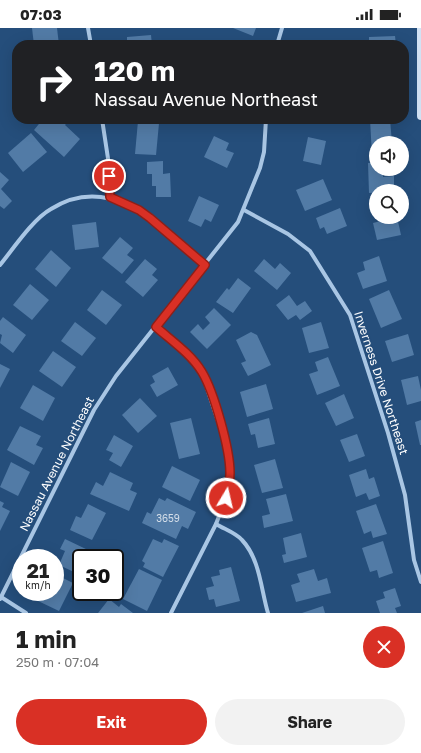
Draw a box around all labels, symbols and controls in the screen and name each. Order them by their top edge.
text: 07:03 [20,5,62,23]
text: 120 m [94,54,175,87]
icon: right [28,56,80,108]
text: Nassau Avenue Northeast [94,88,318,110]
map controls [369,136,409,224]
button: sound [369,136,409,176]
pin [92,159,126,193]
icon: arrive [98,165,120,187]
button: search [369,184,409,224]
street label: Inverness Drive Northeast [351,309,412,457]
street label: Nassau Avenue Northeast [16,394,97,534]
position arrow [205,477,247,519]
house number: 3659 [156,512,180,524]
speed limit sign: 30 [72,549,124,601]
text: 21 [27,558,49,582]
text: km/h [25,579,51,591]
text: 1 min [16,624,76,653]
button: close [363,626,405,668]
text: 250 m · 07:04 [16,654,99,670]
button: Exit [16,699,207,745]
button: Share [215,699,405,745]

